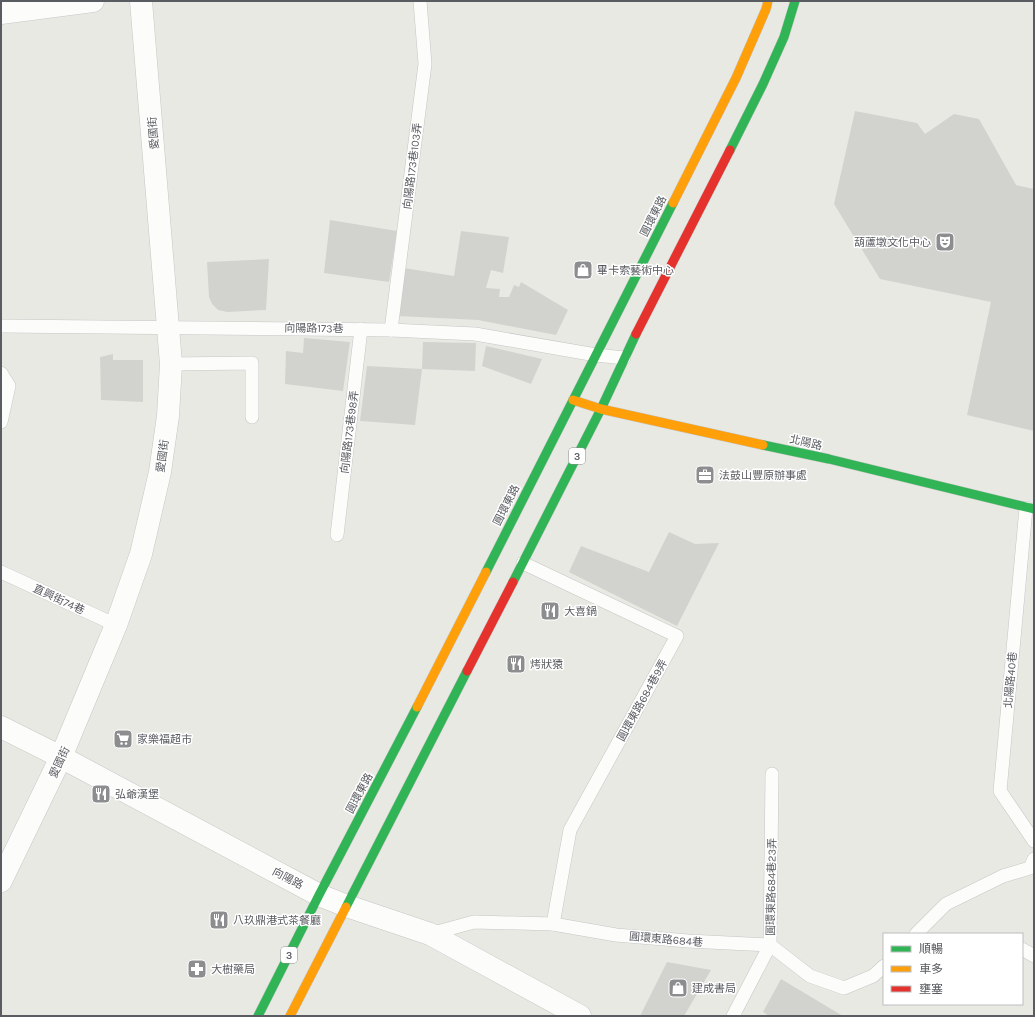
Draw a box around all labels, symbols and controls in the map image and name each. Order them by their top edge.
street label: 愛國街 [146,116,161,150]
street label: 向陽路173巷103弄 [401,122,424,210]
street label: 圓環東路 [638,194,669,239]
theatre icon: 葫蘆墩文化中心 [934,231,956,253]
place label: 葫蘆墩文化中心 [854,236,931,249]
shop icon: 畢卡索藝術中心 [572,259,594,281]
place label: 畢卡索藝術中心 [597,264,674,277]
street label: 向陽路173巷 [284,321,344,336]
street label: 向陽路173巷98弄 [338,390,361,474]
street label: 北陽路 [788,432,823,453]
street label: 愛國街 [154,439,171,473]
road number: 3 [569,448,585,464]
office icon: 法鼓山豐原辦事處 [694,464,716,486]
place label: 法鼓山豐原辦事處 [719,469,807,482]
street label: 圓環東路 [491,483,522,528]
street label: 直興街74巷 [31,582,87,617]
restaurant icon: 大喜鍋 [539,600,561,622]
place label: 大喜鍋 [564,605,597,618]
street label: 北陽路40巷 [1002,651,1019,709]
restaurant icon: 烤狀猿 [505,653,527,675]
street label: 圓環東路684巷9弄 [615,657,670,743]
place label: 烤狀猿 [530,658,563,671]
supermarket icon: 家樂福超市 [112,728,134,750]
place label: 家樂福超市 [137,733,192,746]
street label: 愛國街 [47,745,72,780]
street label: 圓環東路 [343,771,376,816]
restaurant icon: 弘爺漢堡 [90,783,112,805]
place label: 弘爺漢堡 [115,788,159,801]
street label: 圓環東路684巷23弄 [764,838,779,936]
street label: 向陽路 [270,865,305,892]
restaurant icon: 八玖鼎港式茶餐廳 [208,909,230,931]
place label: 八玖鼎港式茶餐廳 [233,914,321,927]
street label: 圓環東路684巷 [628,930,703,949]
legend [883,933,1023,1005]
text: 順暢 [919,942,943,956]
road number: 3 [281,947,297,963]
pharmacy icon: 大樹藥局 [186,958,208,980]
text: 車多 [919,962,943,976]
place label: 大樹藥局 [211,963,255,976]
shop icon: 建成書局 [667,977,689,999]
place label: 建成書局 [692,982,736,995]
text: 壅塞 [919,982,943,996]

